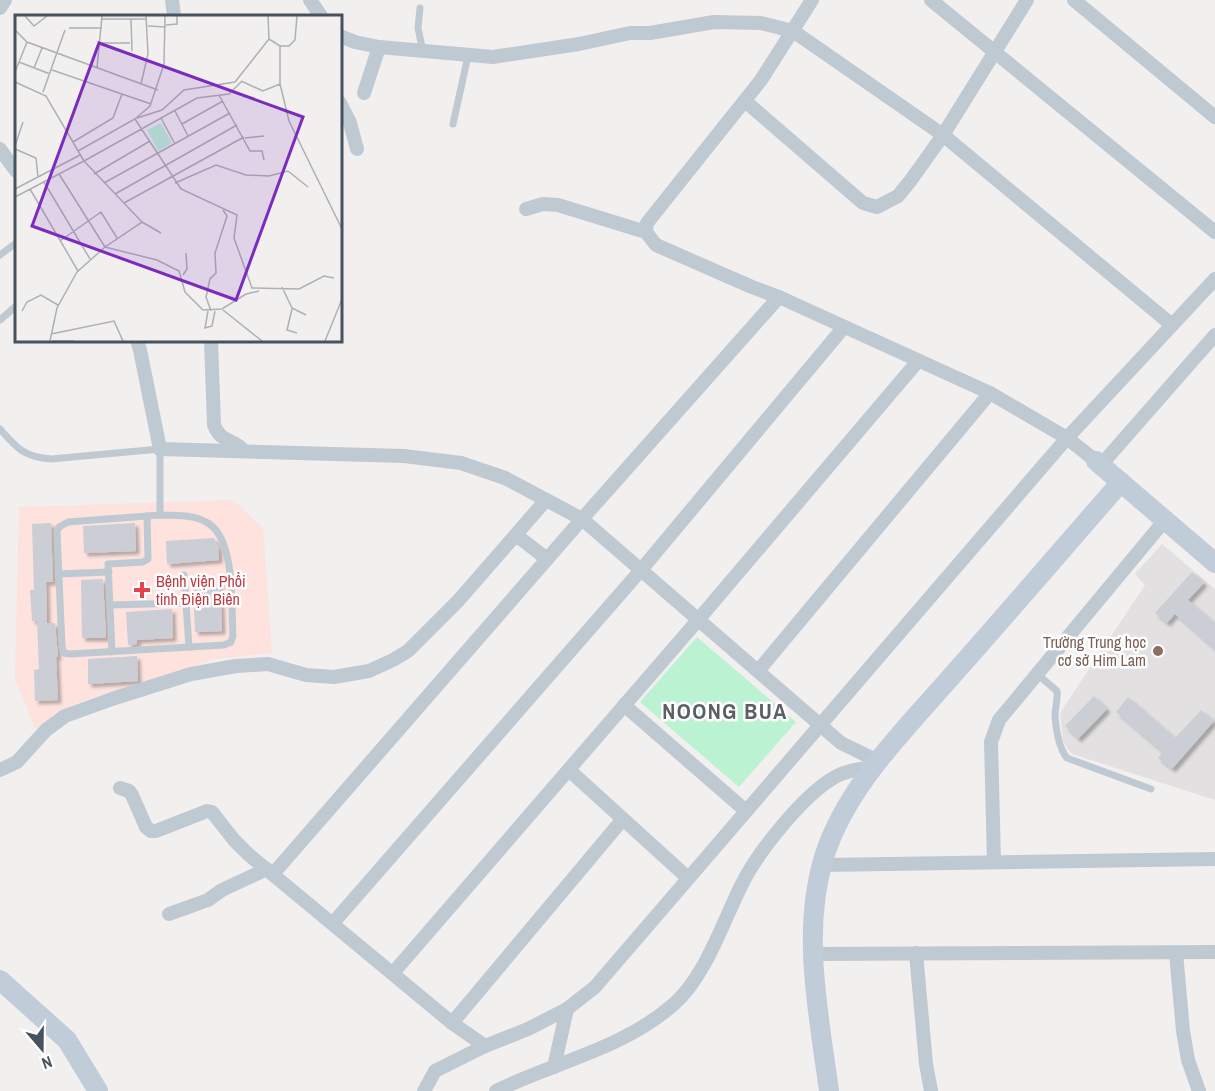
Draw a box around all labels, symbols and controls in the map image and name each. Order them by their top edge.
inset map [15,15,342,342]
place label: Bệnh viện Phổi tỉnh Điện Biên [156,570,246,610]
marker: Bệnh viện Phổi tỉnh Điện Biên [133,581,151,599]
place label: Trường Trung học cơ sở Him Lam [1043,631,1146,671]
marker: Trường Trung học cơ sở Him Lam [1151,644,1165,658]
district label: NOONG BUA [662,696,788,726]
north arrow [12,1019,72,1079]
text: N [39,1051,55,1075]

